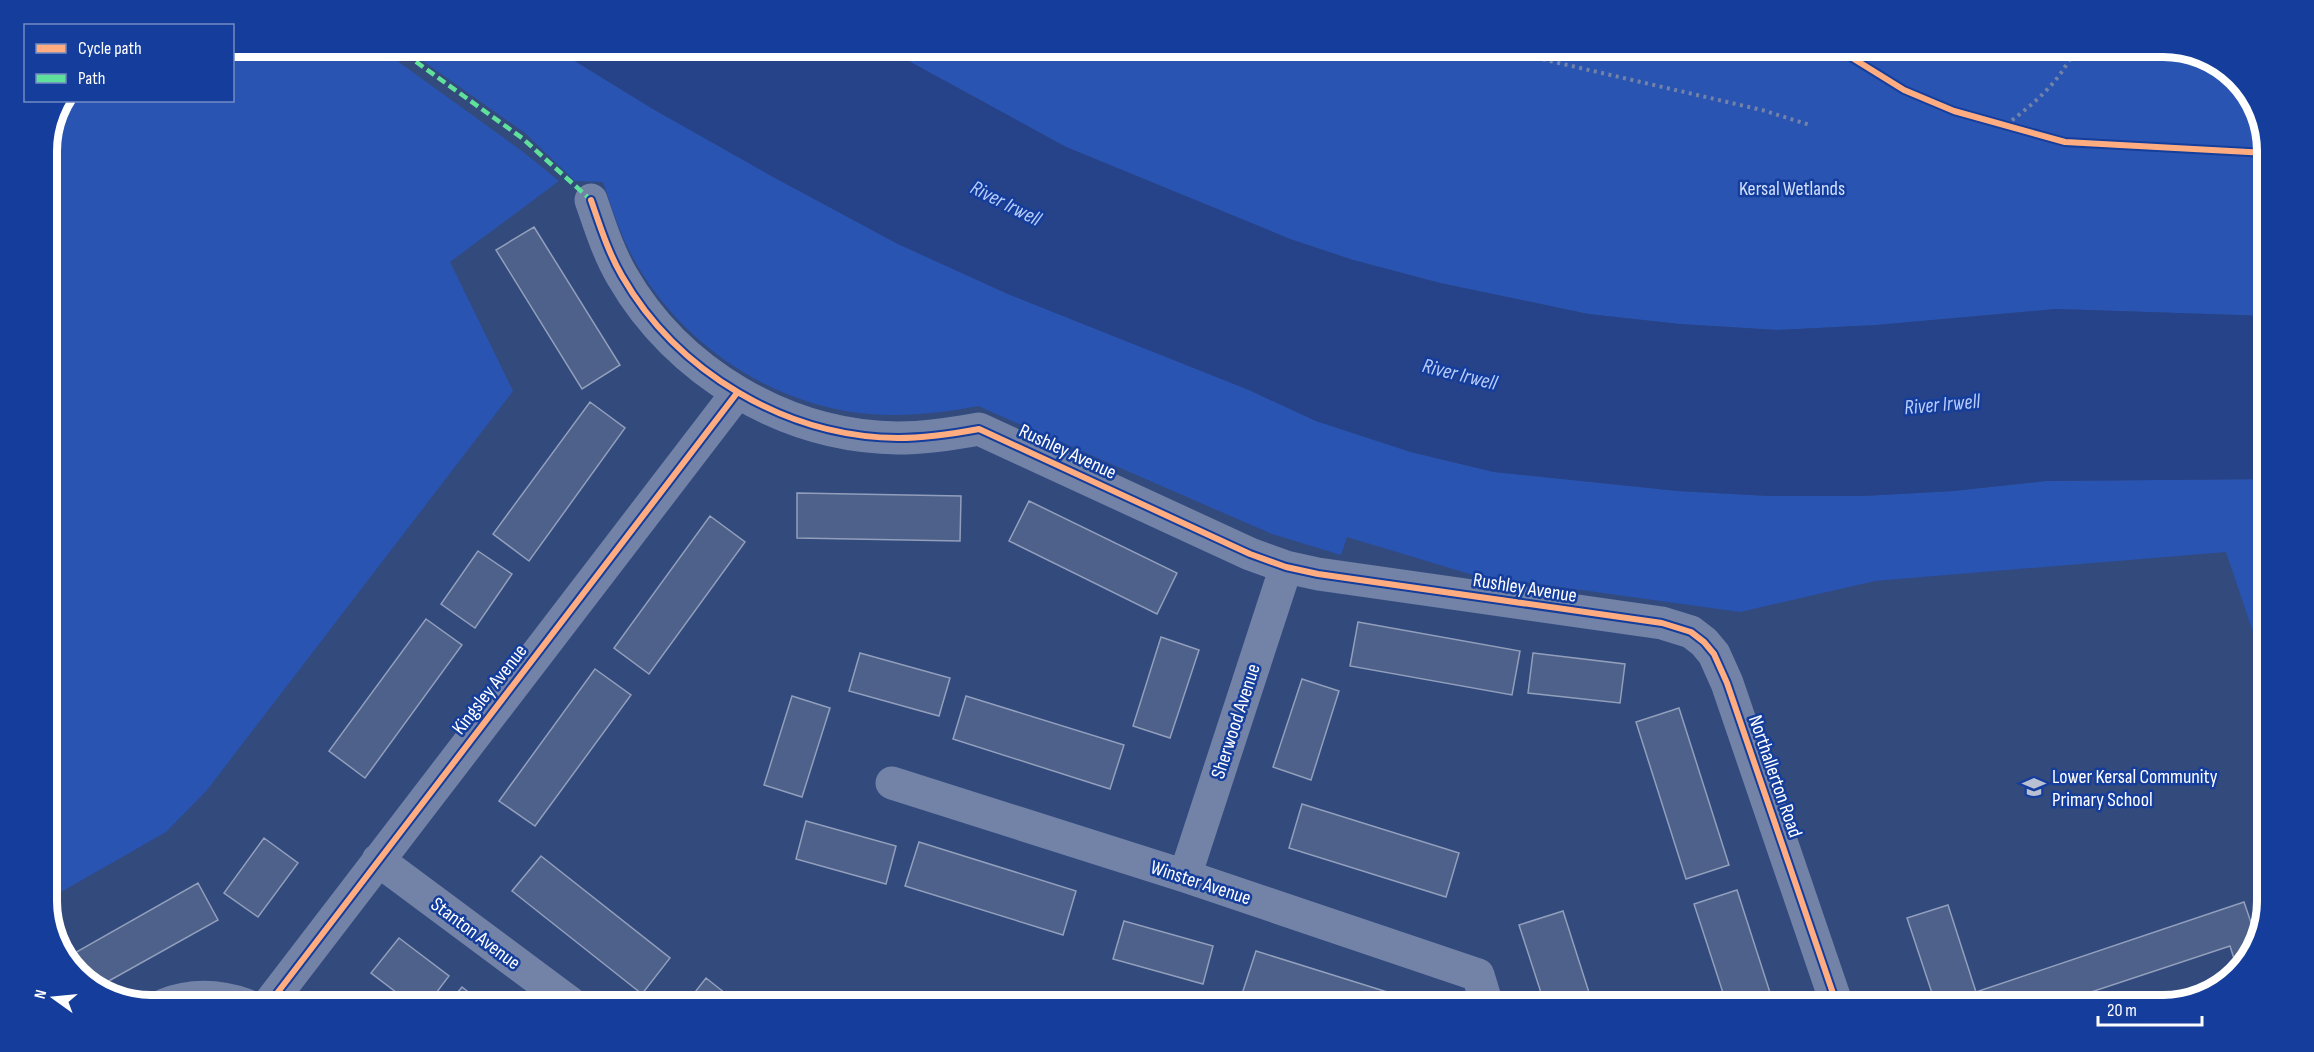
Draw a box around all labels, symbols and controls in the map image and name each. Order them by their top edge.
legend [24,24,234,102]
text: Cycle path [78,38,142,59]
text: Path [78,68,106,89]
water label: River Irwell [966,175,1046,232]
park label: Kersal Wetlands [1739,177,1845,201]
water label: River Irwell [1420,353,1501,396]
water label: River Irwell [1903,389,1982,420]
street label: Rushley Avenue [1015,419,1120,485]
street label: Rushley Avenue [1471,568,1578,608]
street label: Kingsley Avenue [447,640,532,740]
street label: Sherwood Avenue [1206,661,1266,782]
street label: Northallerton Road [1743,712,1807,841]
place label: Lower Kersal Community Primary School [2052,765,2218,812]
school or university icon: Lower Kersal Community Primary School [2021,774,2047,800]
street label: Winster Avenue [1147,855,1254,910]
street label: Stanton Avenue [426,892,525,975]
north arrow [24,968,84,1028]
text: N [31,988,51,1001]
scale bar [2098,989,2202,1027]
text: 20 m [2107,1000,2137,1021]

